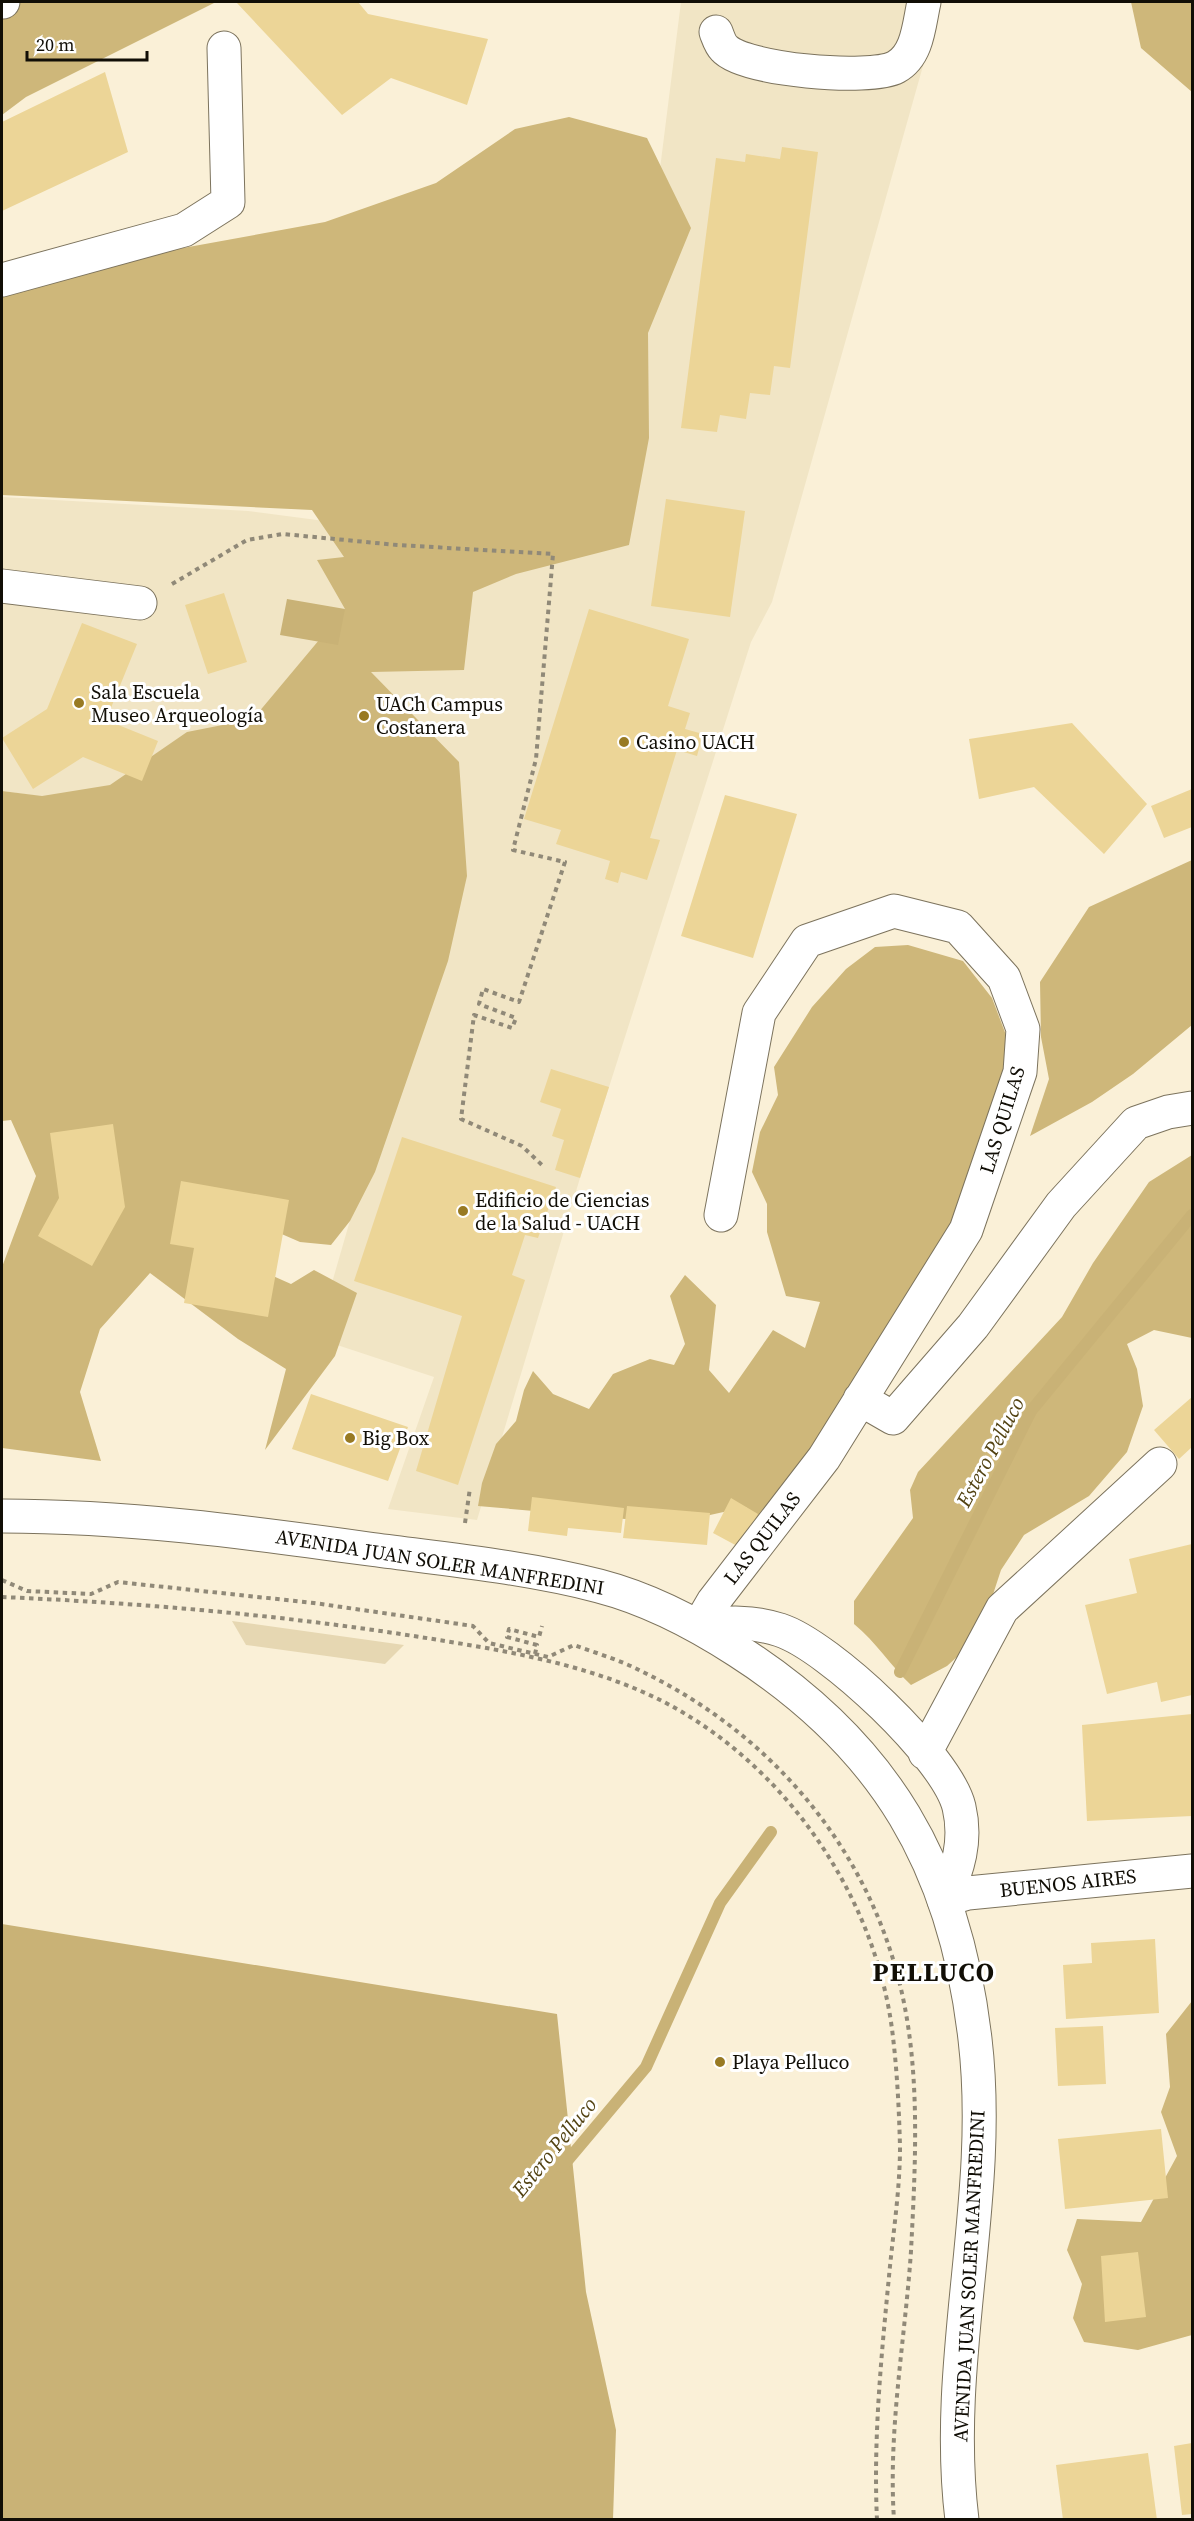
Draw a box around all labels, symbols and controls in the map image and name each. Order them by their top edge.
scale bar [27,24,147,62]
text: 20 m [36,32,74,57]
place label: Sala Escuela Museo Arqueología [91,678,264,729]
place label: UACh Campus Costanera [376,690,503,741]
marker: Sala Escuela Museo Arqueología [72,696,86,710]
marker: UACh Campus Costanera [357,709,371,723]
place label: Casino UACH [636,728,755,756]
marker: Casino UACH [617,735,631,749]
street label: LAS QUILAS [972,1063,1032,1177]
place label: Edificio de Ciencias de la Salud - UACH [475,1186,650,1237]
marker: Edificio de Ciencias de la Salud - UACH [456,1204,470,1218]
water label: Estero Pelluco [948,1392,1031,1513]
place label: Big Box [362,1424,430,1452]
marker: Big Box [343,1431,357,1445]
street label: LAS QUILAS [717,1486,807,1590]
street label: AVENIDA JUAN SOLER MANFREDINI [274,1522,606,1602]
street label: BUENOS AIRES [998,1862,1138,1904]
district label: PELLUCO [873,1954,995,1990]
place label: Playa Pelluco [732,2048,850,2076]
marker: Playa Pelluco [713,2055,727,2069]
water label: Estero Pelluco [504,2091,603,2204]
street label: AVENIDA JUAN SOLER MANFREDINI [946,2109,992,2443]

